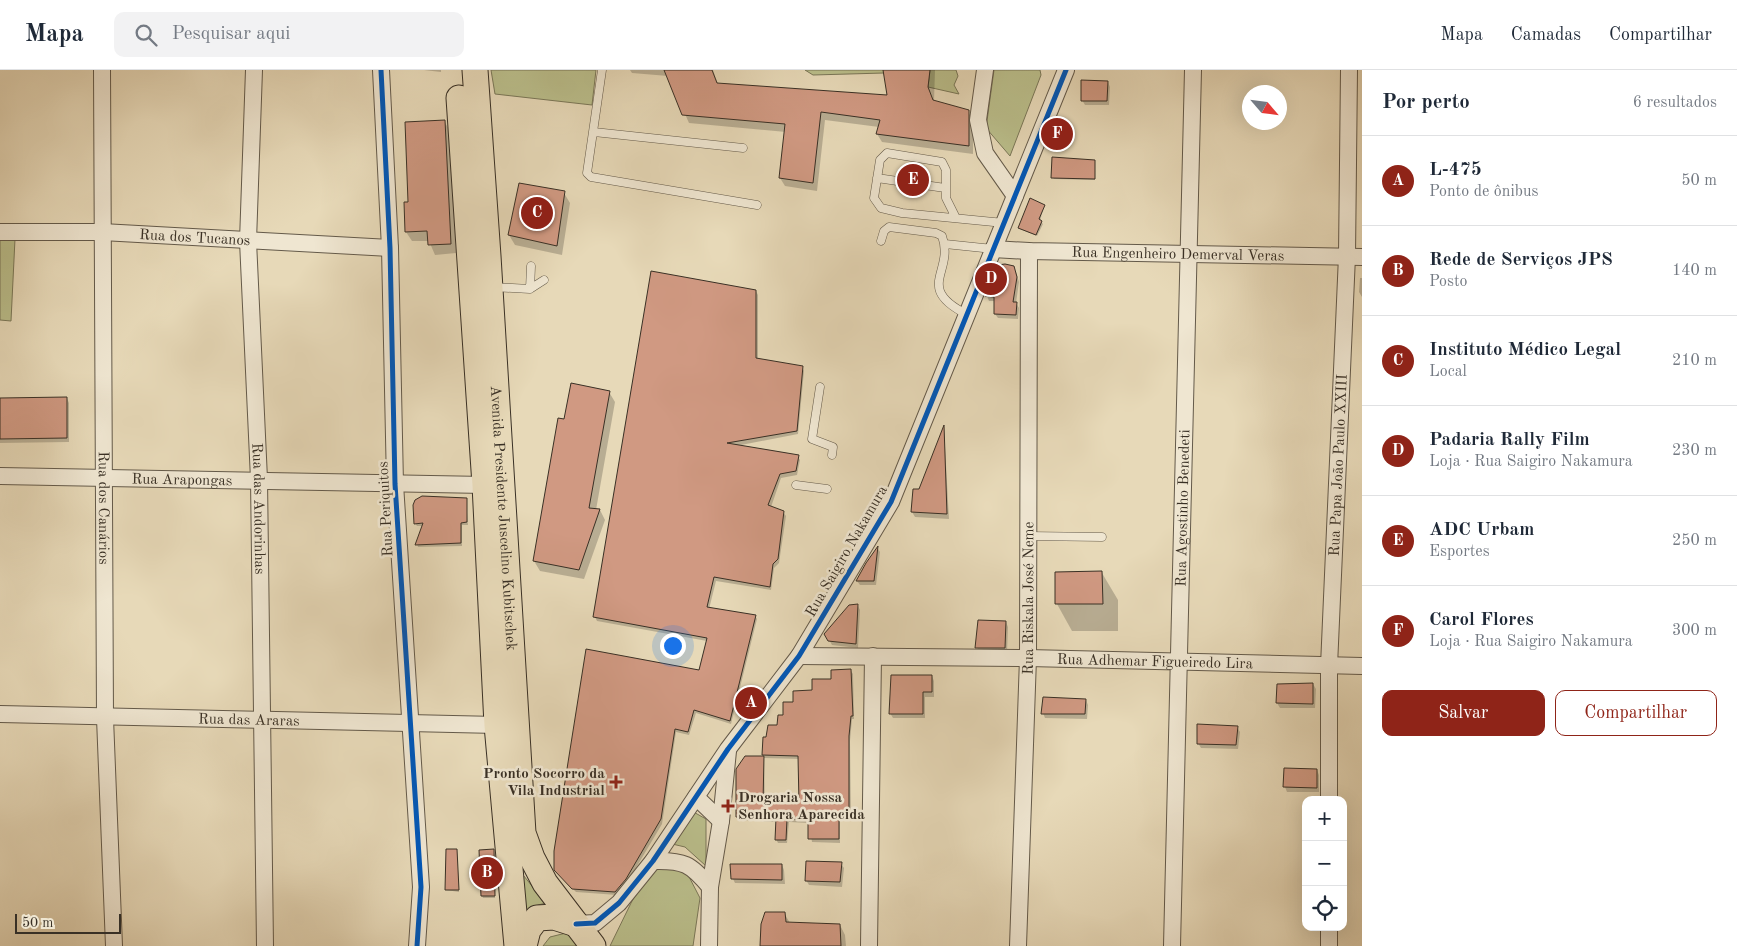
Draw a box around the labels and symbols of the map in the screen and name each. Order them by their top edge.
north arrow [1242,85,1287,130]
pin: F [1041,115,1073,153]
pin: E [897,161,929,199]
pin: C [521,194,553,232]
street label: Rua dos Tucanos [139,228,251,249]
street label: Rua Engenheiro Demerval Veras [1071,246,1284,265]
pin: D [975,260,1007,298]
street label: Rua Papa João Paulo XXIII [1328,374,1351,557]
street label: Avenida Presidente Juscelino Kubitschek [487,385,518,651]
street label: Rua Agostinho Benedeti [1175,429,1193,587]
street label: Rua das Andorinhas [248,443,266,575]
street label: Rua dos Canários [95,451,110,565]
street label: Rua Periquitos [377,461,396,557]
street label: Rua Arapongas [131,472,232,489]
street label: Rua Saigiro Nakamura [804,483,891,620]
street label: Rua Riskala José Neme [1021,522,1037,675]
your location [660,633,686,659]
street label: Rua Adhemar Figueiredo Lira [1057,653,1254,672]
pin: A [735,684,767,722]
street label: Rua das Araras [198,712,300,730]
place label: Pronto Socorro da Vila Industrial [483,767,605,799]
marker: Pronto Socorro da Vila Industrial [609,775,623,789]
place label: Drogaria Nossa Senhora Aparecida [738,791,865,823]
marker: Drogaria Nossa Senhora Aparecida [722,800,734,812]
pin: B [471,854,503,892]
scale bar [15,911,121,934]

